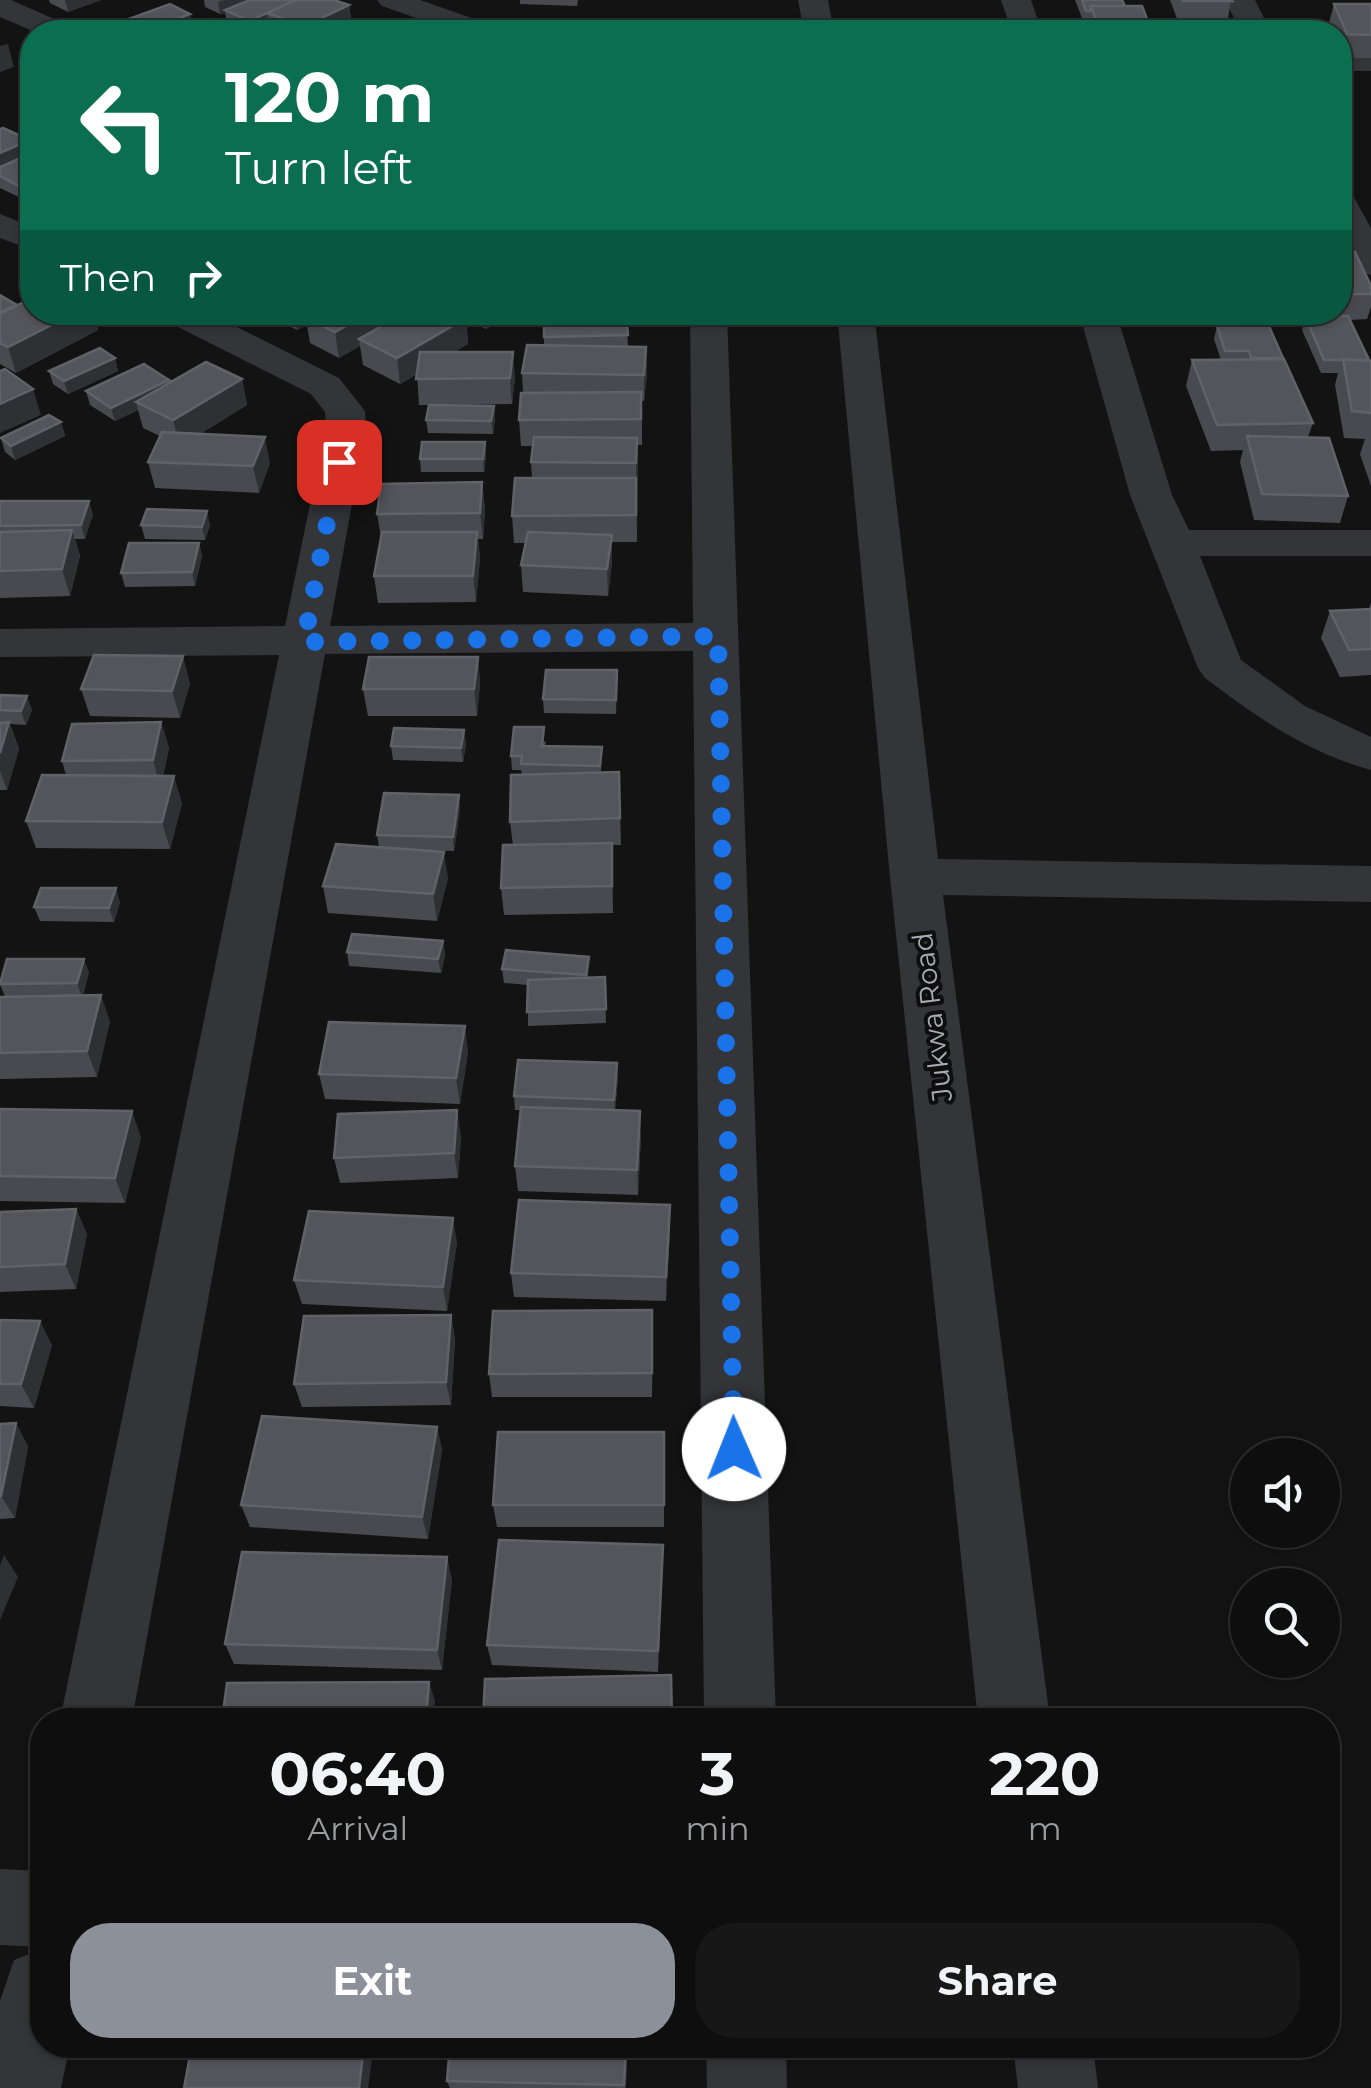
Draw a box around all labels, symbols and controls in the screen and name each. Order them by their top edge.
text: 120 m [225,54,435,140]
icon: left [60,60,190,190]
text: Turn left [225,140,413,195]
icon: right [176,250,231,305]
text: Then [60,254,156,301]
pin [297,420,382,505]
icon: arrive [312,435,367,490]
street label: Jukwa Road [905,931,959,1104]
position arrow [682,1397,786,1501]
map controls [1230,1438,1340,1678]
button: sound [1230,1438,1340,1548]
button: search [1230,1568,1340,1678]
text: 06:40 [269,1737,446,1810]
text: 3 [700,1737,735,1810]
text: 220 [989,1737,1101,1810]
text: Arrival [307,1809,408,1848]
text: min [685,1809,750,1848]
text: m [1028,1809,1062,1848]
button: Exit [70,1923,675,2038]
button: Share [695,1923,1300,2038]

